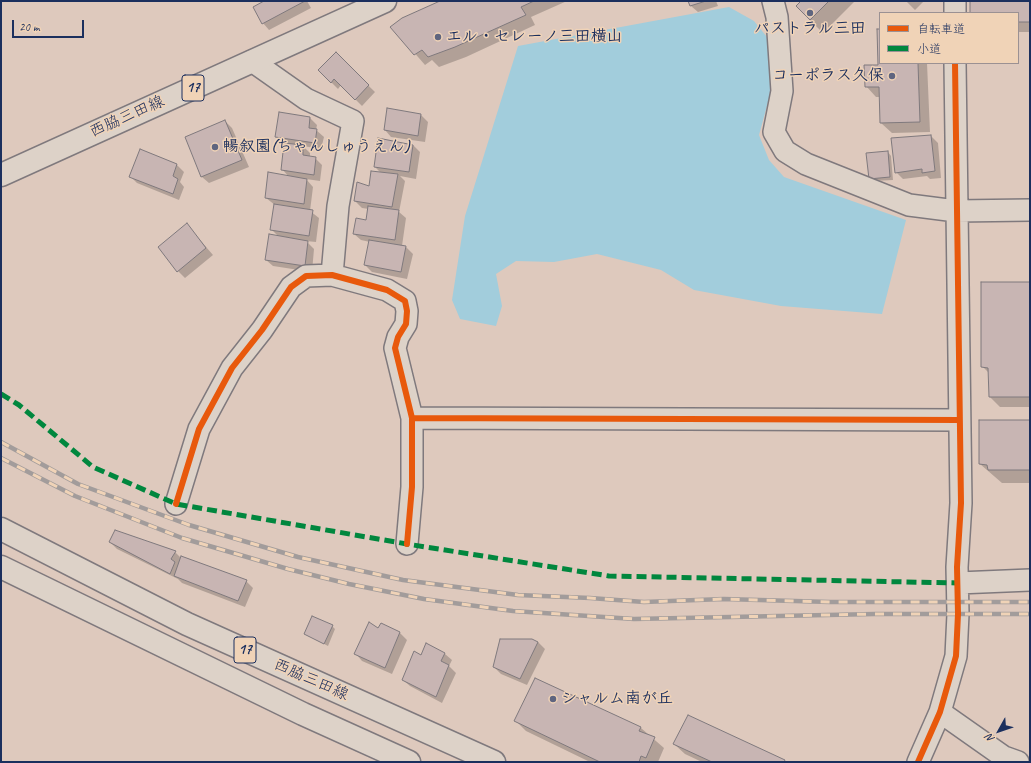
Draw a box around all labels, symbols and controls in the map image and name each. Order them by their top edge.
marker: パストラル三田 [805,8,815,18]
scale bar [14,12,86,38]
legend [879,12,1019,64]
text: 20 m [19,19,39,35]
place label: パストラル三田 [754,19,866,39]
text: 自転車道 [917,21,965,37]
place label: エル・セレーノ三田横山 [446,27,623,47]
marker: エル・セレーノ三田横山 [433,32,443,42]
text: 小道 [917,41,941,57]
place label: コーポラス久保 [772,66,884,86]
marker: コーポラス久保 [887,71,897,81]
road number: 17 [182,75,204,101]
street label: 西脇三田線 [87,92,167,142]
place label: 暢叙園(ちゃんしゅうえん) [223,137,410,157]
marker: 暢叙園(ちゃんしゅうえん) [210,142,220,152]
road number: 17 [234,637,256,663]
street label: 西脇三田線 [271,655,351,705]
place label: シャルム南が丘 [561,689,673,709]
marker: シャルム南が丘 [548,694,558,704]
north arrow [979,711,1019,751]
text: N [982,732,997,746]

